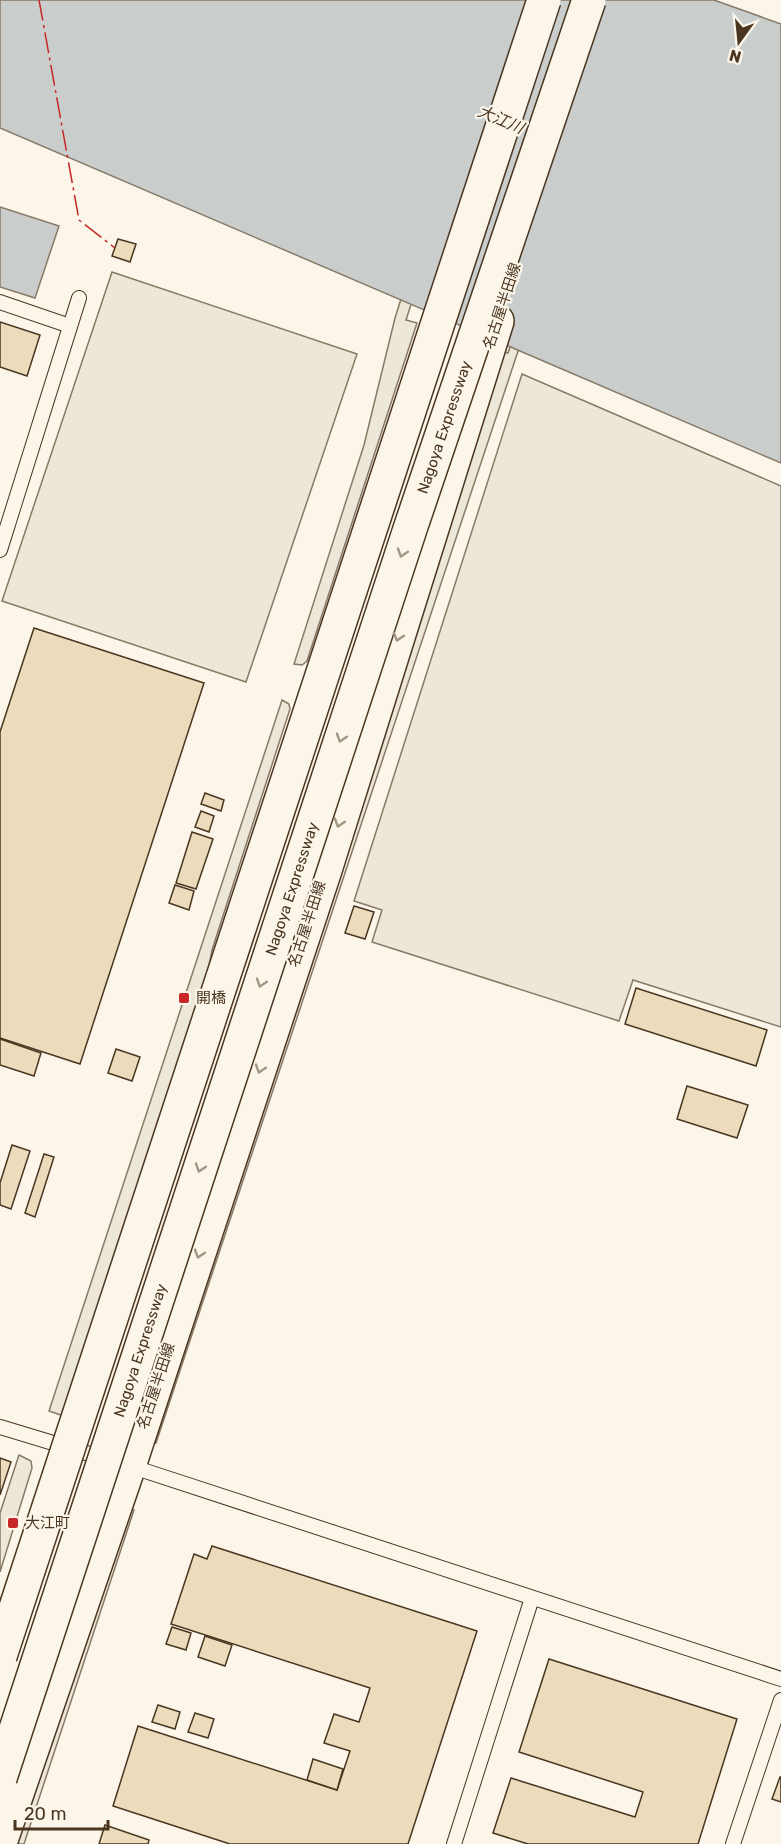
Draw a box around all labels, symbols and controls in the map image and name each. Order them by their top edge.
north arrow [709,12,769,72]
text: N [727,45,743,67]
water label: 大江川 [475,101,528,138]
street label: 名古屋半田線 [480,260,524,352]
street label: Nagoya Expressway [414,358,475,496]
one-way arrow [396,547,409,558]
one-way arrow [392,631,405,642]
one-way arrow [336,732,348,743]
one-way arrow [334,817,346,828]
street label: Nagoya Expressway [262,820,322,958]
street label: 名古屋半田線 [285,878,329,970]
one-way arrow [255,977,268,988]
place label: 開橋 [196,989,226,1007]
marker: 開橋 [177,991,191,1005]
one-way arrow [254,1063,267,1074]
one-way arrow [195,1162,207,1173]
one-way arrow [193,1248,206,1259]
street label: Nagoya Expressway [110,1281,171,1419]
street label: 名古屋半田線 [134,1340,178,1432]
place label: 大江町 [25,1514,70,1532]
marker: 大江町 [6,1516,20,1530]
scale bar [15,1793,108,1831]
text: 20 m [24,1803,66,1825]

